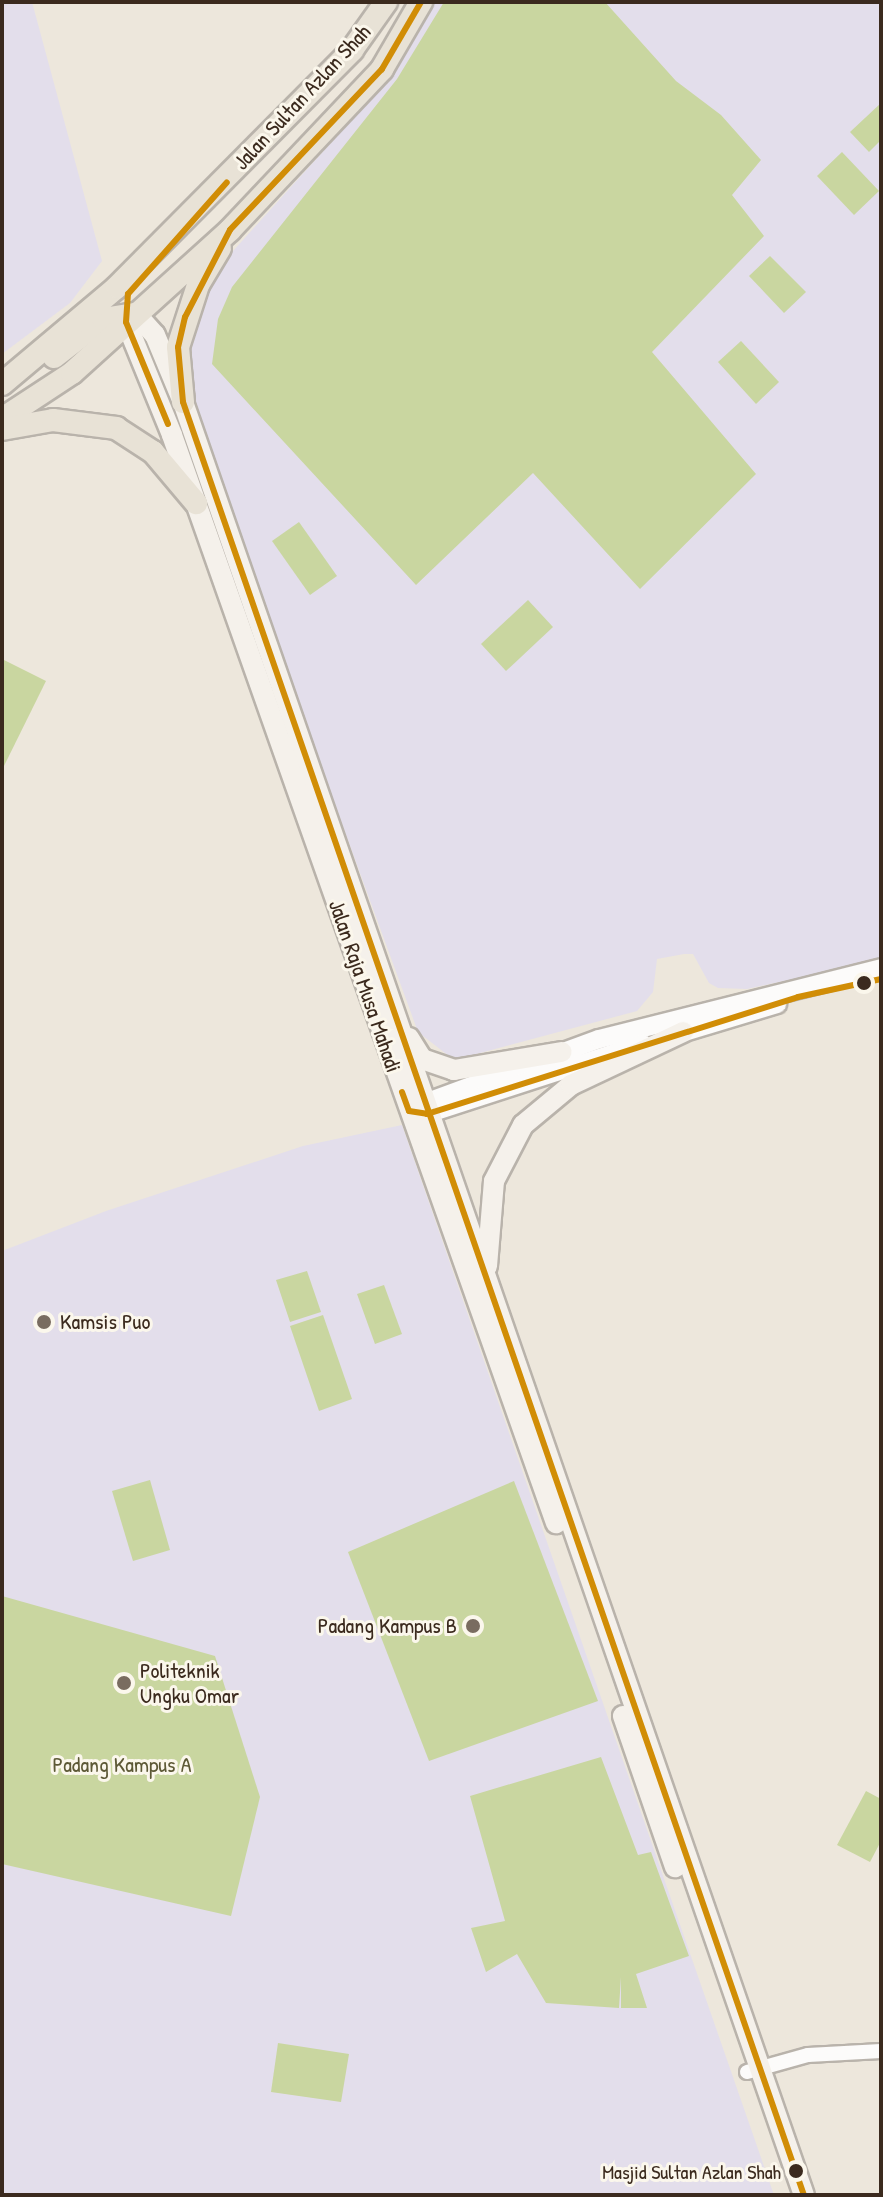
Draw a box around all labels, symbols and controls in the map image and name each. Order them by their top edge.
street label: Jalan Sultan Azlan Shah [228,19,376,175]
street label: Jalan Raja Musa Mahadi [323,896,407,1076]
unlabelled marker [856,975,872,991]
place label: Kamsis Puo [60,1309,150,1335]
marker: Kamsis Puo [35,1313,53,1331]
place label: Padang Kampus B [318,1613,457,1639]
marker: Padang Kampus B [464,1617,482,1635]
place label: Politeknik Ungku Omar [140,1657,239,1708]
marker: Politeknik Ungku Omar [115,1674,133,1692]
park label: Padang Kampus A [53,1752,191,1778]
place label: Masjid Sultan Azlan Shah [602,2159,781,2183]
marker: Masjid Sultan Azlan Shah [788,2163,804,2179]

